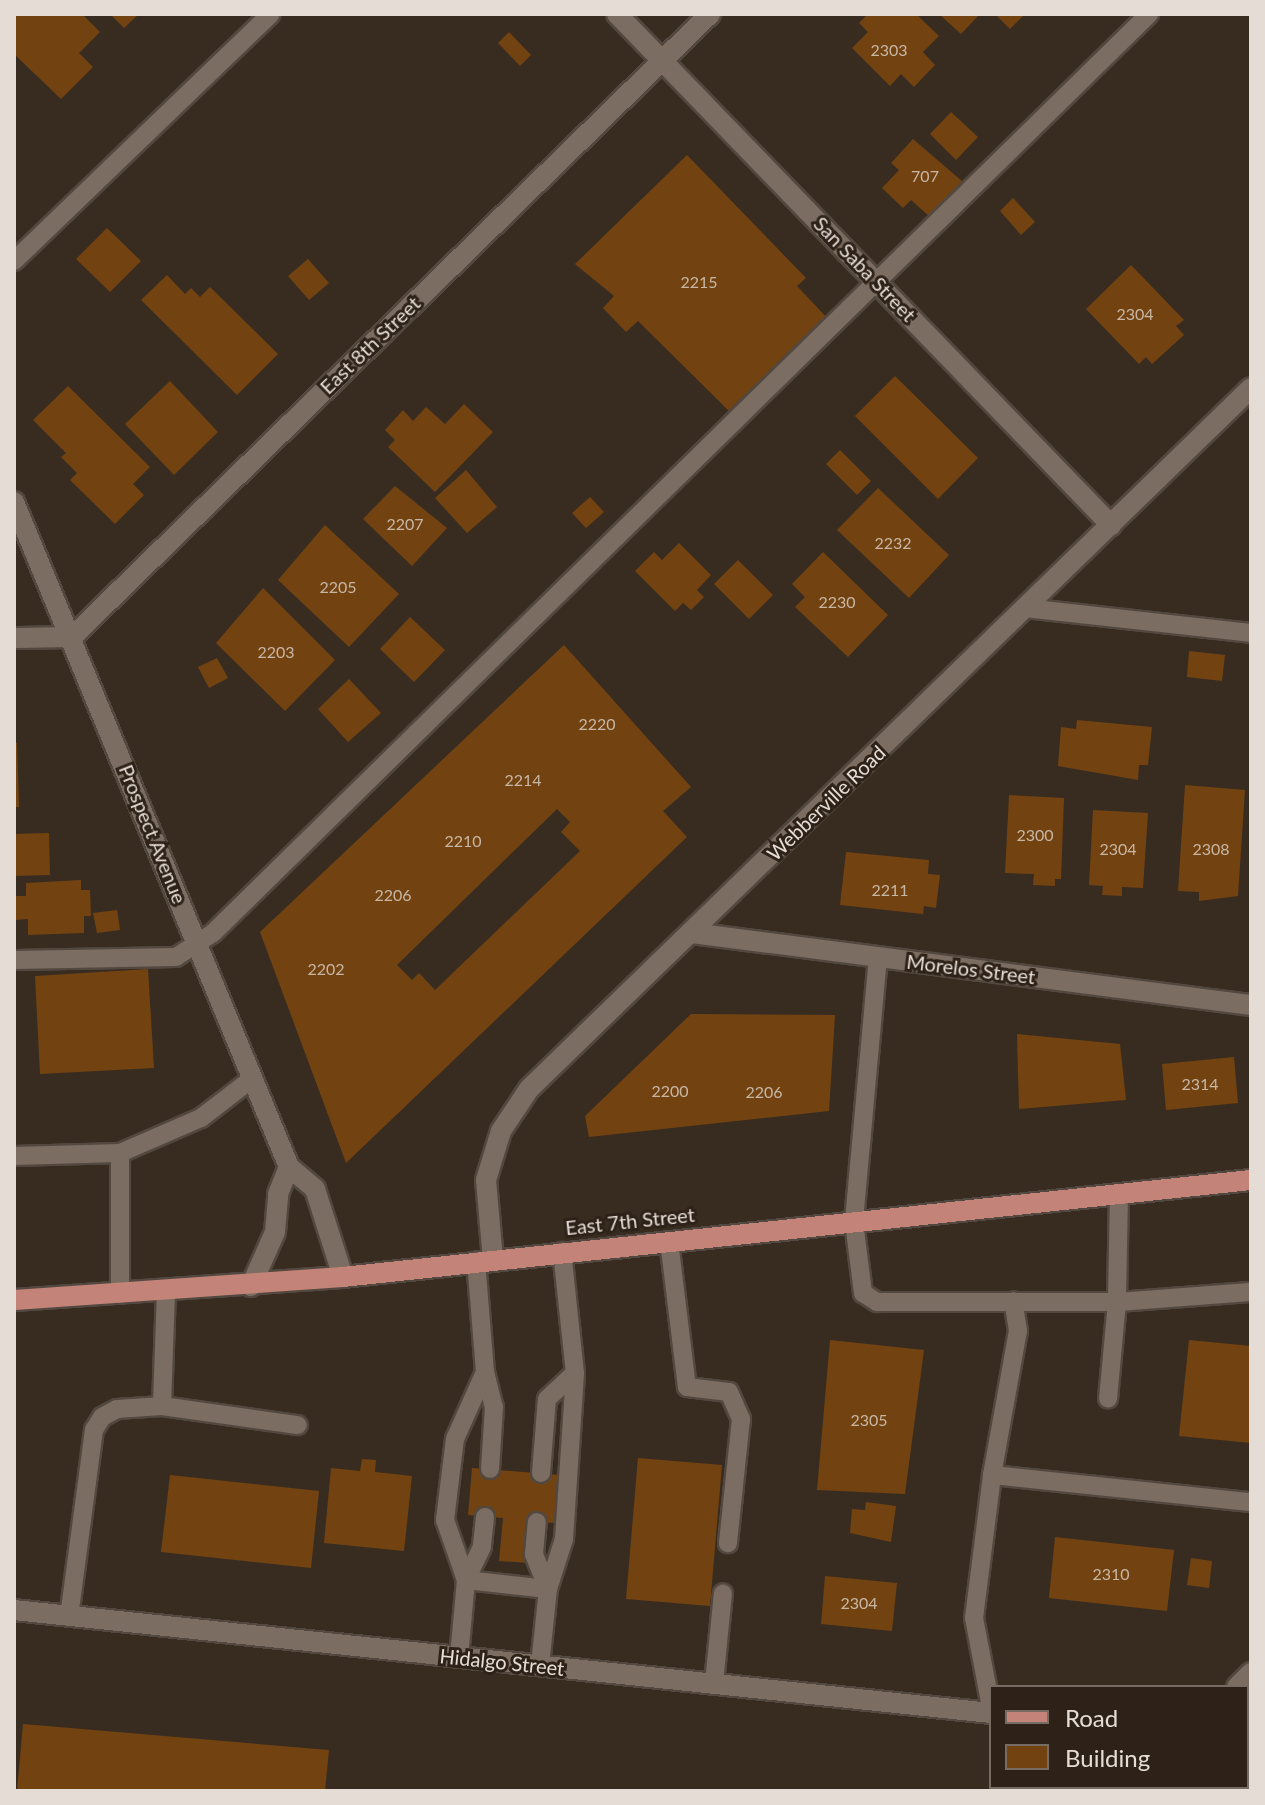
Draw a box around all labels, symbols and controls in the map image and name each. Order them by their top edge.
house number: 2303 [870,40,908,60]
house number: 707 [911,166,939,186]
street label: San Saba Street [809,212,921,326]
house number: 2215 [680,272,718,292]
street label: East 8th Street [315,291,425,399]
house number: 2304 [1116,304,1154,324]
house number: 2207 [386,514,424,534]
house number: 2232 [874,533,912,553]
house number: 2205 [319,577,357,597]
house number: 2230 [818,592,856,612]
house number: 2203 [257,642,295,662]
house number: 2220 [578,714,616,734]
street label: Webberville Road [762,741,890,865]
street label: Prospect Avenue [114,761,192,907]
house number: 2214 [504,770,542,790]
house number: 2300 [1016,825,1054,845]
house number: 2210 [444,831,482,851]
house number: 2304 [1099,839,1137,859]
house number: 2308 [1192,839,1230,859]
house number: 2211 [871,880,909,900]
house number: 2206 [374,885,412,905]
street label: Morelos Street [905,949,1037,989]
house number: 2202 [307,959,345,979]
house number: 2314 [1181,1074,1219,1094]
house number: 2200 [651,1081,689,1101]
house number: 2206 [745,1082,783,1102]
street label: East 7th Street [564,1202,696,1240]
house number: 2305 [850,1410,888,1430]
house number: 2310 [1092,1564,1130,1584]
house number: 2304 [840,1593,878,1613]
street label: Hidalgo Street [439,1644,565,1680]
legend [989,1685,1249,1789]
text: Road [1065,1703,1118,1732]
text: Building [1065,1743,1150,1772]

